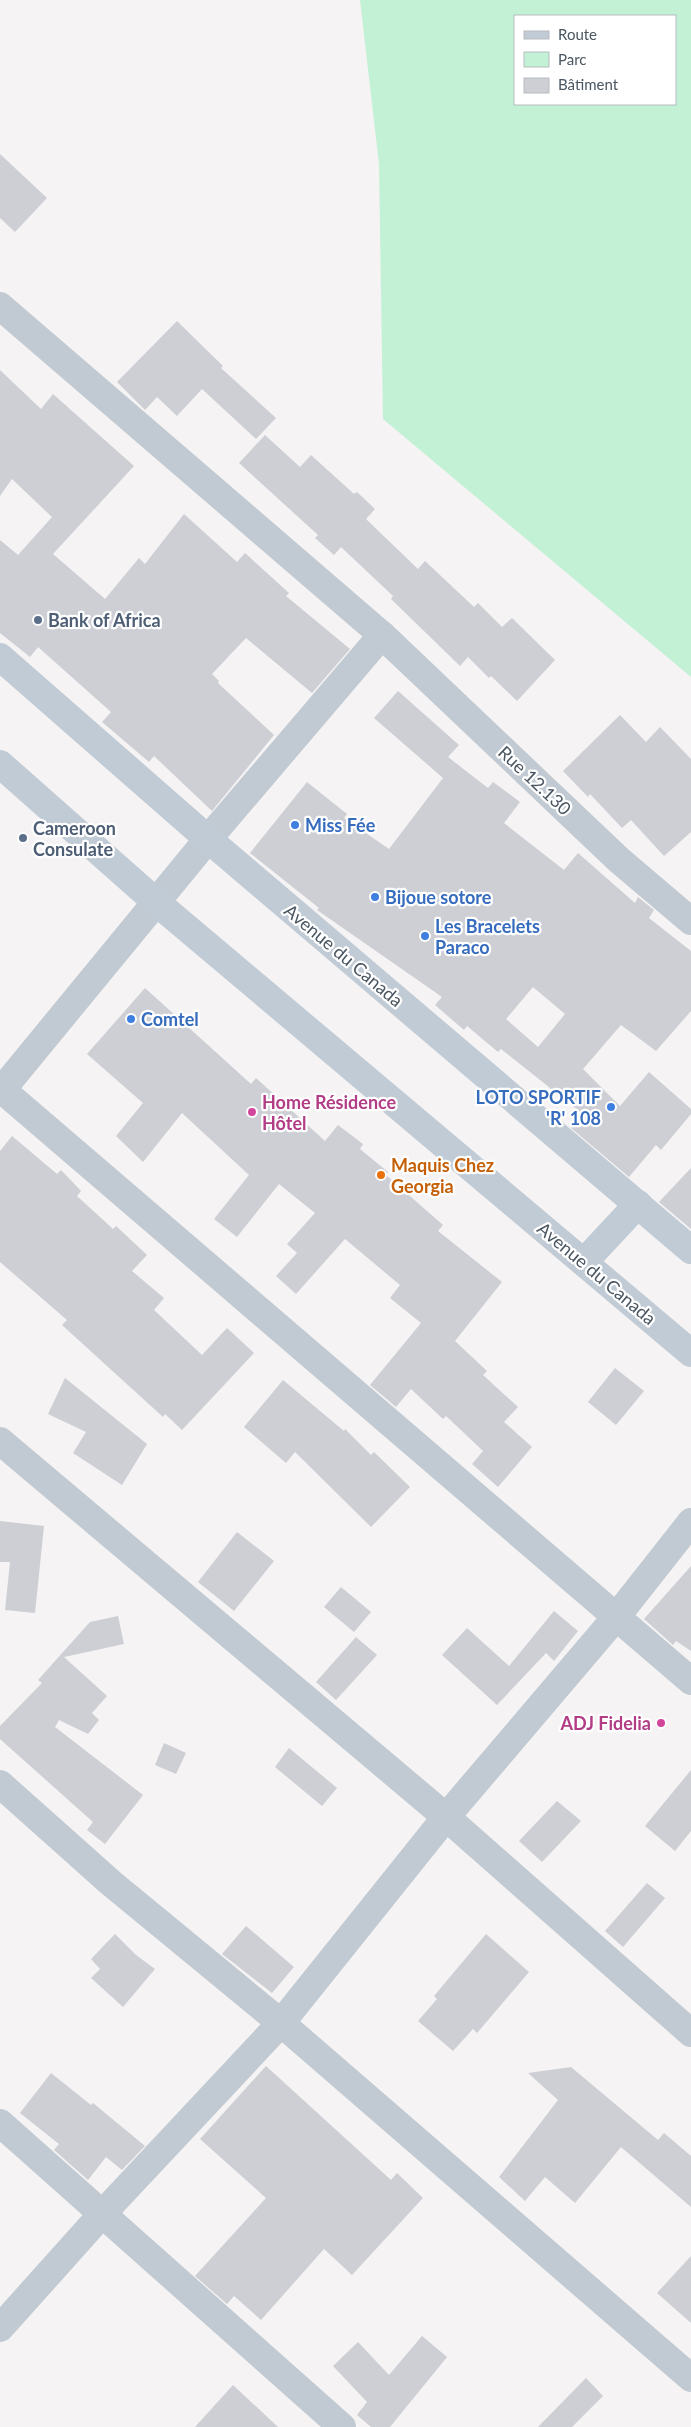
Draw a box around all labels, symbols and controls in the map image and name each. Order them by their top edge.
legend [514,15,676,105]
text: Route [558,25,597,43]
text: Parc [558,50,587,68]
text: Bâtiment [558,75,619,93]
place label: Bank of Africa [48,609,161,631]
marker: Bank of Africa [32,614,44,626]
street label: Rue 12.130 [494,741,576,819]
place label: Miss Fée [305,814,376,836]
place label: Cameroon Consulate [33,817,116,860]
marker: Miss Fée [289,819,301,831]
marker: Cameroon Consulate [17,832,29,844]
place label: Bijoue sotore [385,886,492,908]
marker: Bijoue sotore [369,891,381,903]
street label: Avenue du Canada [280,899,408,1011]
place label: Les Bracelets Paraco [435,915,540,958]
marker: Les Bracelets Paraco [419,930,431,942]
place label: Comtel [141,1008,199,1030]
marker: Comtel [125,1013,137,1025]
place label: LOTO SPORTIF 'R' 108 [476,1086,601,1129]
place label: Home Résidence Hôtel [262,1091,397,1134]
marker: LOTO SPORTIF 'R' 108 [605,1101,617,1113]
marker: Home Résidence Hôtel [246,1106,258,1118]
place label: Maquis Chez Georgia [391,1154,494,1197]
marker: Maquis Chez Georgia [375,1169,387,1181]
street label: Avenue du Canada [533,1217,661,1329]
place label: ADJ Fidelia [560,1712,651,1734]
marker: ADJ Fidelia [655,1717,667,1729]

